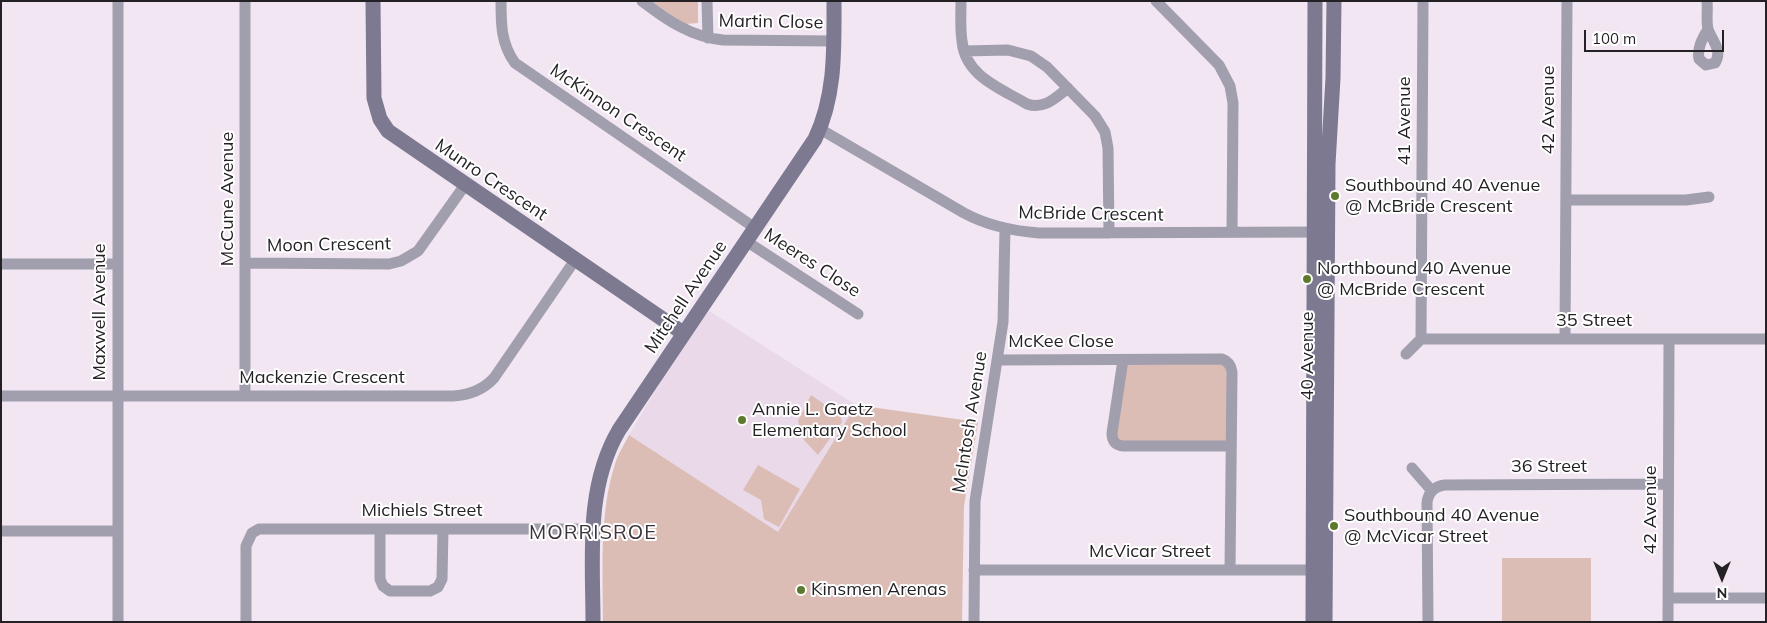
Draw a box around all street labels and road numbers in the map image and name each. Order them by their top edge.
street label: Martin Close [718,10,824,34]
street label: McKinnon Crescent [546,59,690,167]
street label: 42 Avenue [1538,66,1560,154]
street label: 41 Avenue [1394,77,1416,165]
street label: McCune Avenue [217,132,239,266]
street label: Munro Crescent [431,135,551,225]
street label: McBride Crescent [1018,202,1164,226]
street label: Meeres Close [760,224,864,302]
street label: Moon Crescent [267,233,391,257]
street label: Mitchell Avenue [640,237,732,357]
street label: Maxwell Avenue [89,244,111,380]
street label: 35 Street [1556,310,1632,332]
street label: 40 Avenue [1297,312,1319,400]
street label: McKee Close [1008,331,1114,353]
street label: McIntosh Avenue [948,350,992,494]
street label: Mackenzie Crescent [239,367,405,389]
street label: 36 Street [1511,456,1587,478]
street label: 42 Avenue [1640,466,1662,554]
street label: Michiels Street [362,500,482,522]
street label: McVicar Street [1089,541,1211,563]

